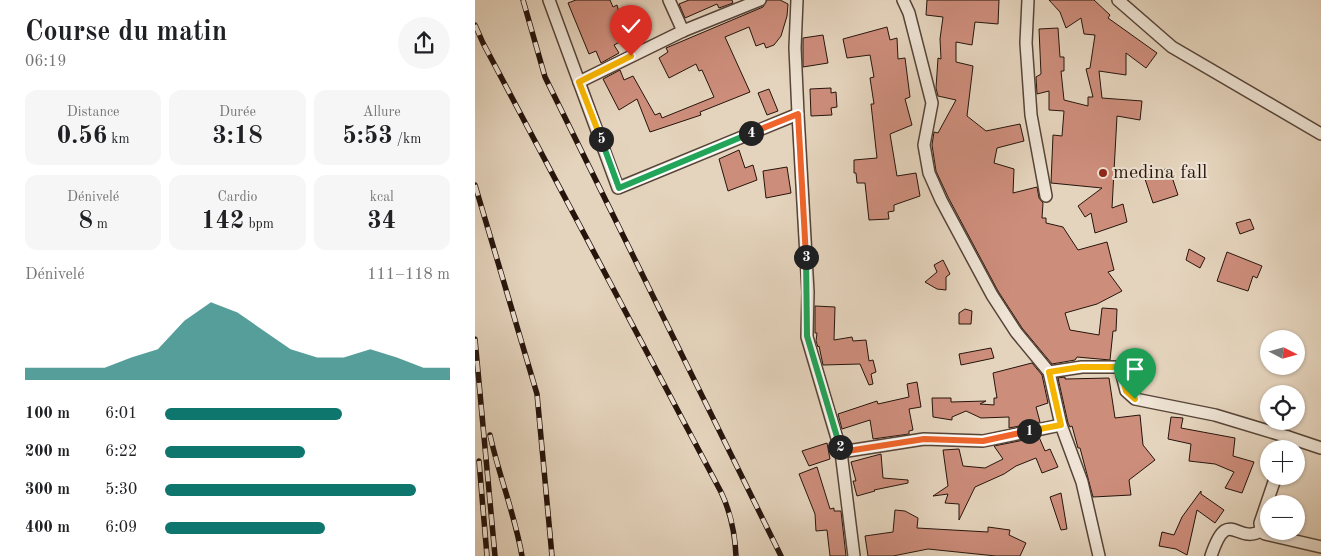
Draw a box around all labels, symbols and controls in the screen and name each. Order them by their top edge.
pin [610,5,652,56]
icon: check [617,12,645,40]
button: share [398,17,450,69]
text: Course du matin [25,19,227,47]
text: 06:19 [25,54,67,70]
text: Distance [67,105,120,119]
text: Durée [219,105,256,119]
text: Allure [363,105,401,119]
pin: 4 [739,120,763,146]
text: 0.56 [57,124,107,149]
text: 3:18 [212,124,263,149]
text: 5:53 [342,124,393,149]
pin: 5 [589,126,613,152]
text: 4 [747,126,756,140]
text: km [107,132,130,146]
text: /km [393,132,421,146]
text: 5 [597,132,606,146]
place label: medina fall [1113,163,1207,183]
marker: medina fall [1097,167,1109,179]
text: Dénivelé [67,190,119,204]
text: Cardio [217,190,258,204]
text: kcal [370,190,394,204]
text: 8 [78,209,93,234]
text: 142 [201,209,245,234]
text: 34 [367,209,396,234]
text: m [93,217,108,231]
text: bpm [245,217,274,231]
pin: 3 [793,244,819,270]
text: 3 [802,250,811,264]
text: Dénivelé [25,267,85,283]
text: 111–118 m [367,267,450,283]
north arrow [1260,330,1305,375]
map controls [1260,330,1305,540]
pin [1114,348,1156,399]
icon: arrive [1121,355,1149,383]
button: locate [1260,385,1305,430]
text: 100 m [25,406,70,422]
text: 6:01 [105,406,137,422]
pin: 1 [1017,418,1041,444]
text: 1 [1025,424,1034,438]
pin: 2 [827,434,853,460]
text: 2 [836,440,845,454]
button: + [1260,440,1305,485]
text: 200 m [25,444,70,460]
text: 6:22 [105,444,137,460]
text: 300 m [25,482,70,498]
text: 5:30 [105,482,137,498]
button: − [1260,495,1305,540]
text: 400 m [25,520,70,536]
text: 6:09 [105,520,137,536]

